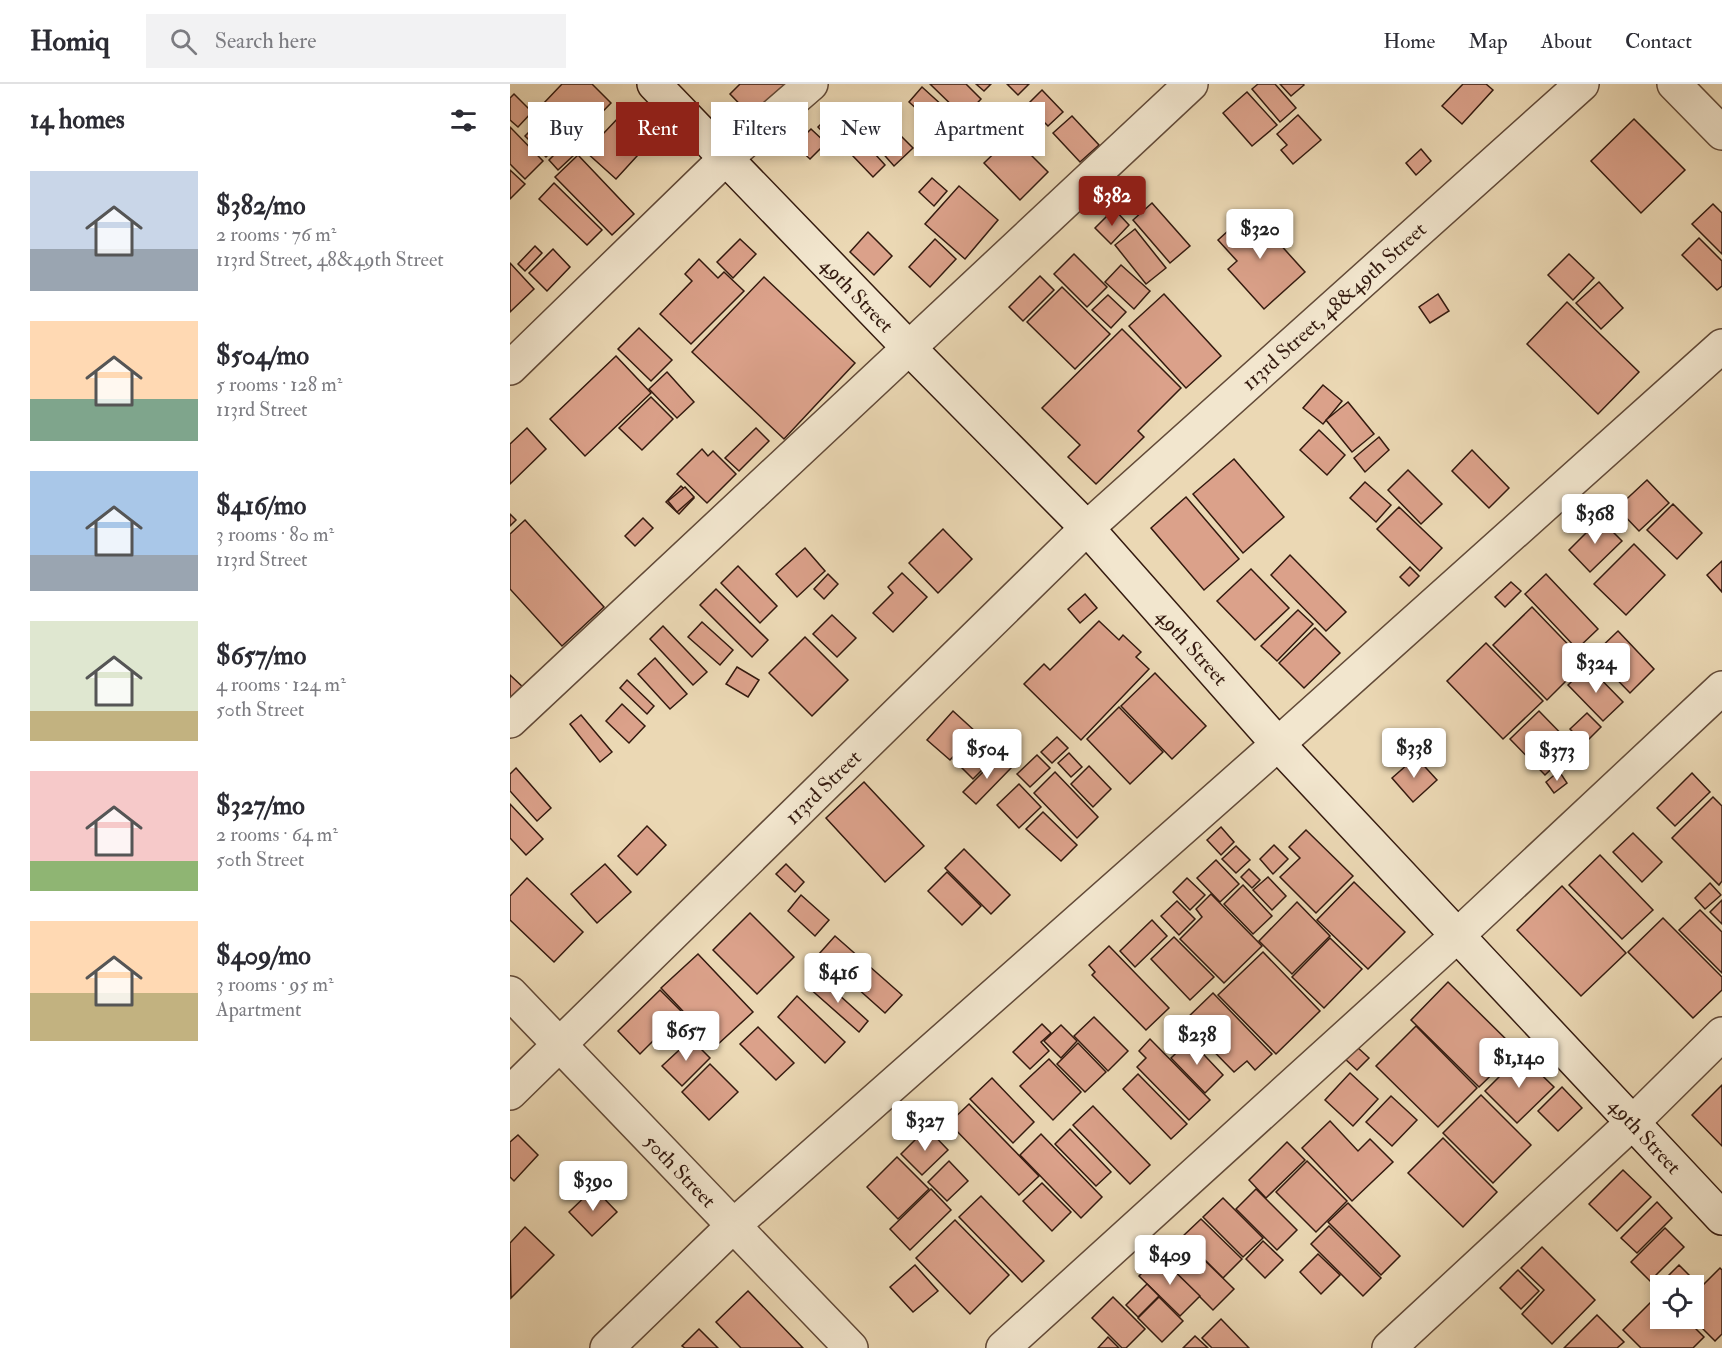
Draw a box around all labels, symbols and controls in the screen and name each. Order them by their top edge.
search box [146,14,566,68]
text: Homiq [30,24,110,59]
icon: search [167,25,200,58]
text: Search here [215,27,316,55]
text: Home [1383,28,1435,55]
text: Map [1468,28,1508,55]
text: About [1541,28,1592,55]
text: Contact [1625,28,1692,55]
chip: Buy [528,102,604,156]
chip: Rent [616,102,699,156]
chip: Filters [711,102,808,156]
chip: New [820,102,902,156]
chip: Apartment [914,102,1045,156]
text: 14 homes [30,104,125,136]
icon: filters [447,104,480,137]
pin: $382 [1076,176,1148,227]
text: $382 [1093,183,1131,208]
text: $382/mo [216,190,305,222]
icon: home [78,195,150,267]
pin: $320 [1224,209,1296,260]
street label: 113rd Street, 48&49th Street [1236,216,1432,396]
text: $320 [1240,216,1280,241]
text: 2 rooms · 76 m² [216,222,336,247]
text: 113rd Street, 48&49th Street [216,247,444,272]
street label: 49th Street [814,252,899,339]
text: $504/mo [216,340,309,372]
icon: home [78,345,150,417]
text: 5 rooms · 128 m² [216,372,342,397]
text: 113rd Street [216,397,308,422]
text: $416/mo [216,490,306,522]
pin: $368 [1559,494,1631,545]
icon: home [78,495,150,567]
text: $368 [1576,501,1614,526]
text: 3 rooms · 80 m² [216,522,334,547]
text: 113rd Street [216,547,308,572]
street label: 49th Street [1150,603,1234,692]
text: $657/mo [216,640,306,672]
pin: $324 [1560,643,1632,694]
icon: home [78,645,150,717]
text: $324 [1576,650,1616,675]
text: 4 rooms · 124 m² [216,672,346,697]
text: 50th Street [216,697,304,722]
pin: $338 [1378,728,1450,779]
pin: $504 [951,729,1023,780]
pin: $373 [1521,731,1593,782]
text: $338 [1396,735,1432,760]
text: $504 [967,736,1007,761]
text: $373 [1539,738,1575,763]
street label: 113rd Street [779,744,867,830]
text: $327/mo [216,790,305,822]
icon: home [78,795,150,867]
text: 2 rooms · 64 m² [216,822,338,847]
text: 50th Street [216,847,304,872]
text: $409/mo [216,940,311,972]
icon: home [78,945,150,1017]
pin: $416 [802,953,874,1004]
text: $416 [818,960,858,985]
text: 3 rooms · 95 m² [216,972,334,997]
text: Apartment [216,997,301,1022]
pin: $657 [650,1011,722,1062]
pin: $238 [1161,1015,1233,1066]
text: $657 [666,1018,706,1043]
text: $238 [1178,1022,1216,1047]
pin: $1,140 [1470,1038,1568,1089]
text: $1,140 [1493,1045,1545,1070]
street label: 49th Street [1602,1092,1687,1180]
pin: $327 [889,1101,961,1152]
text: $327 [906,1108,944,1133]
street label: 50th Street [638,1129,722,1214]
pin: $390 [557,1161,629,1212]
text: $390 [573,1168,613,1193]
pin: $409 [1134,1235,1206,1286]
text: $409 [1149,1242,1191,1267]
map controls [1650,1275,1704,1329]
button: locate [1650,1275,1704,1329]

